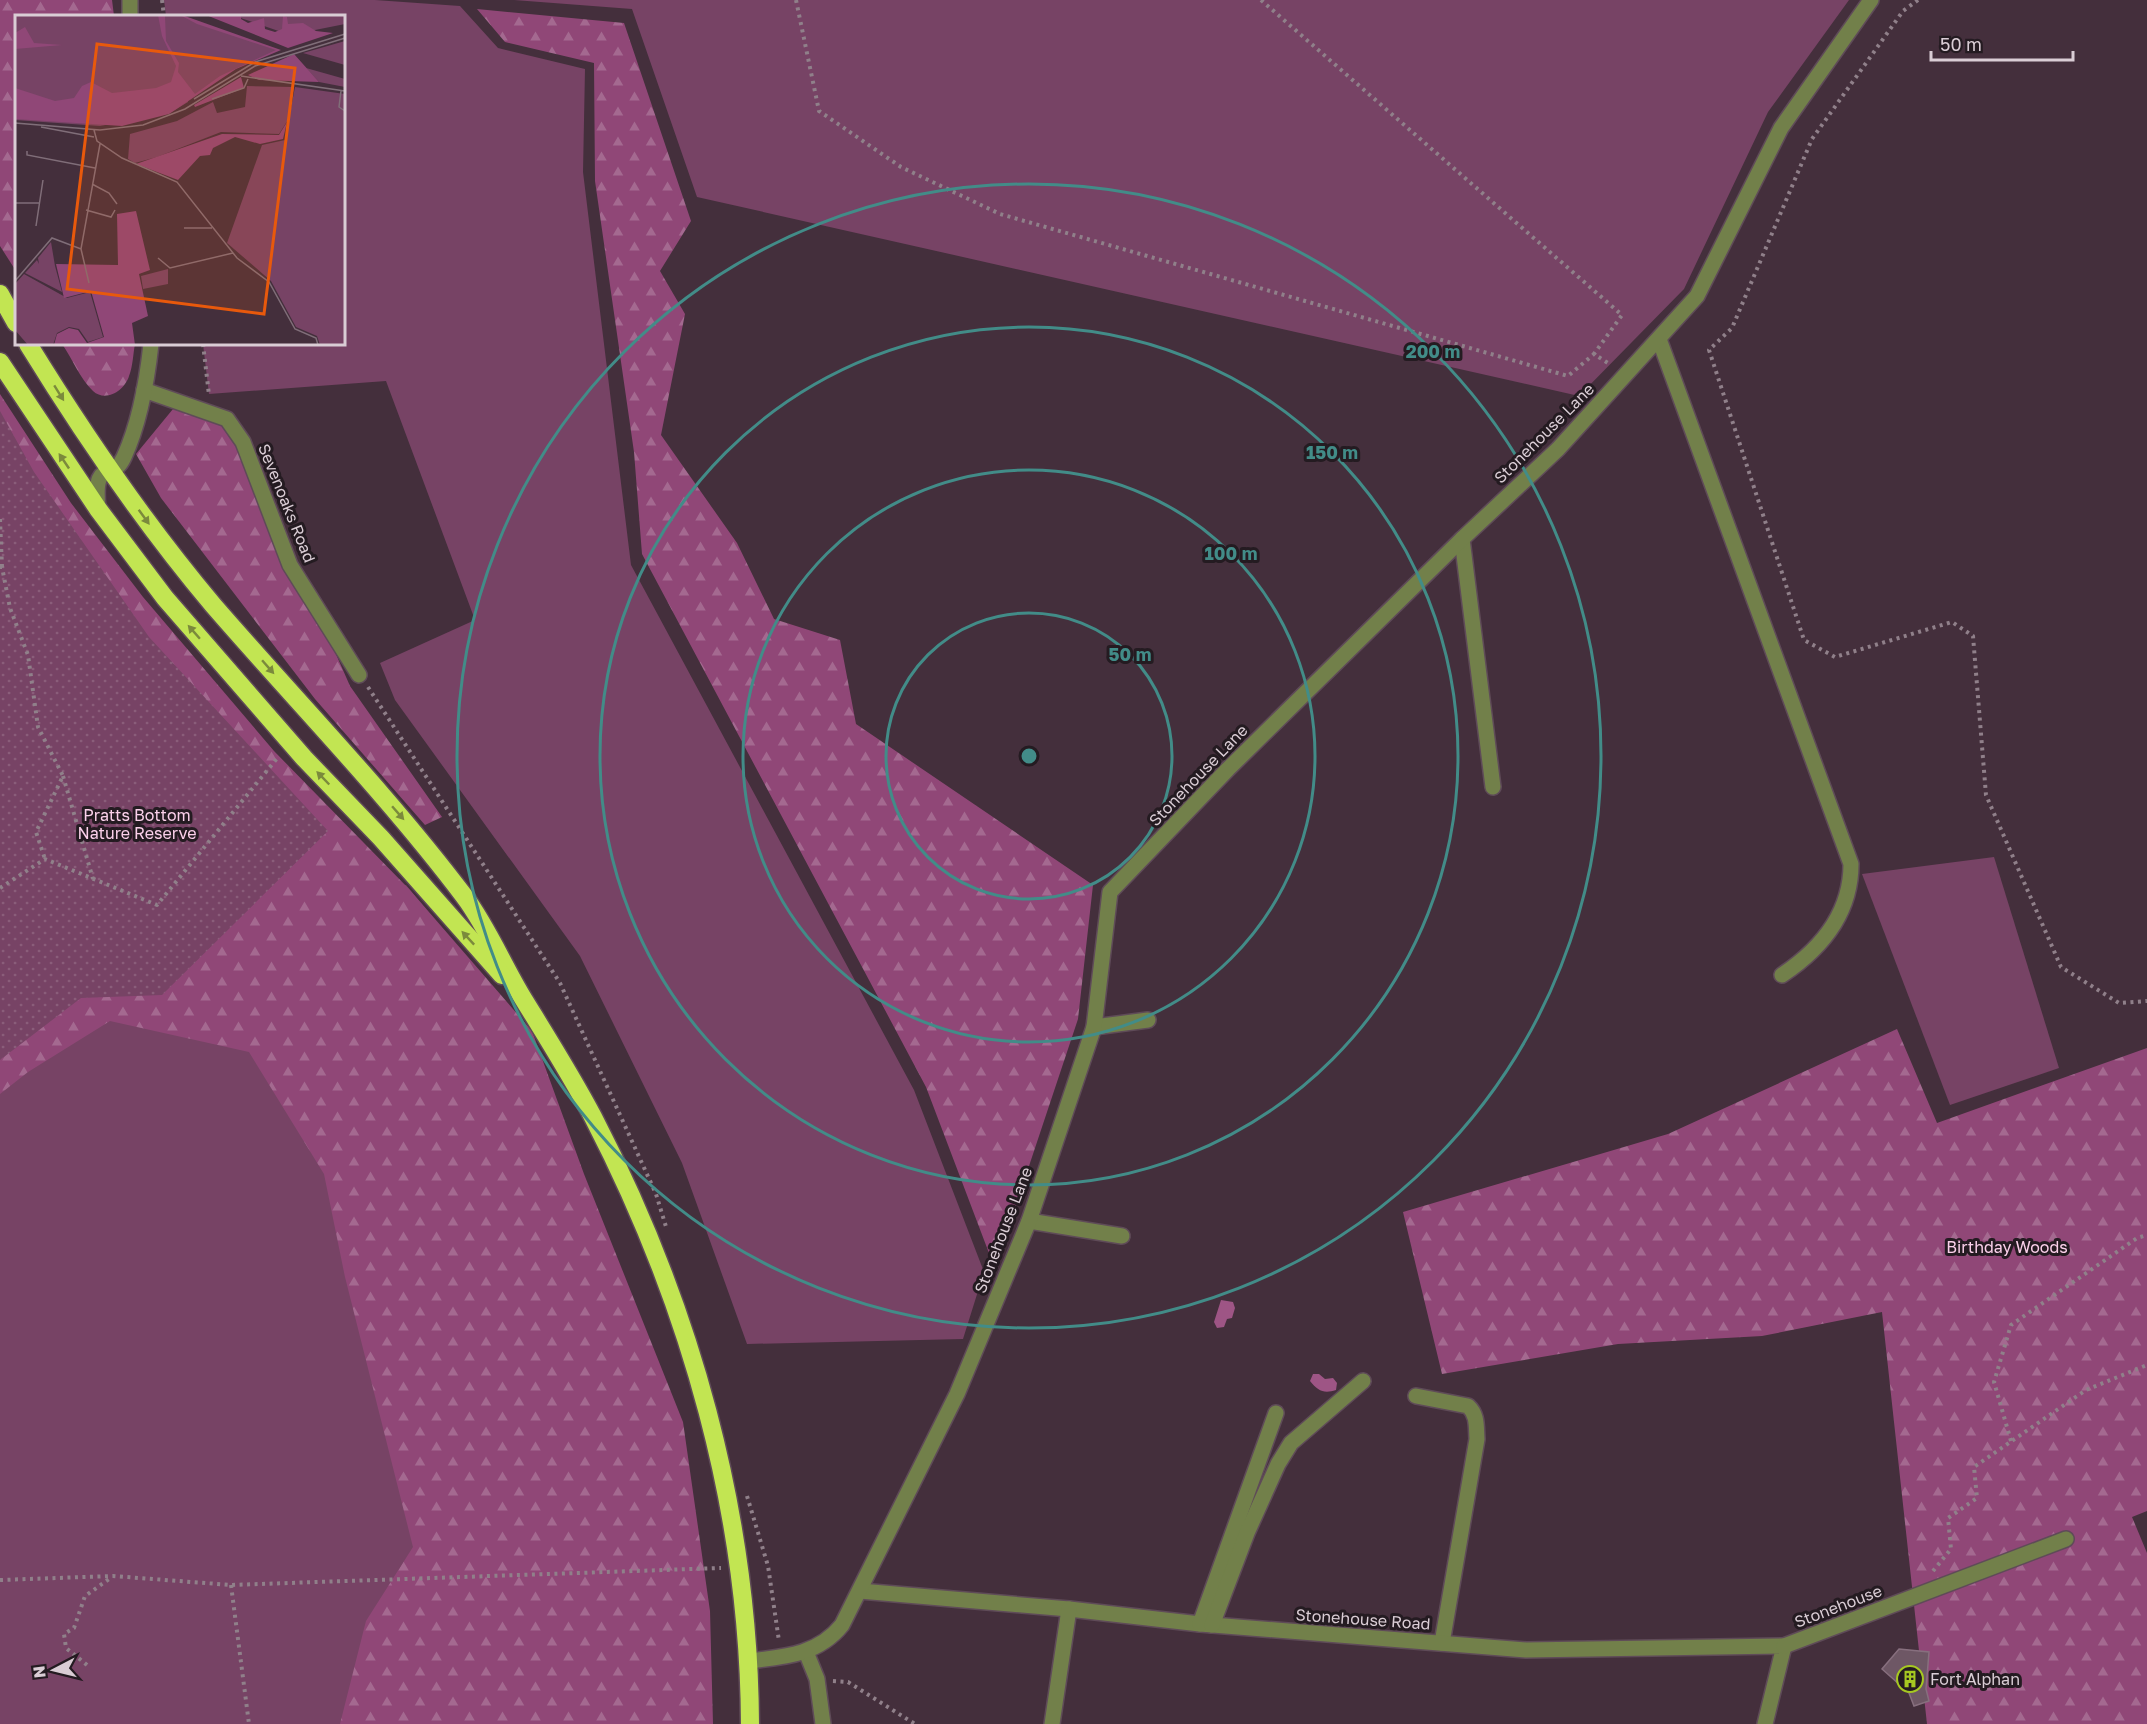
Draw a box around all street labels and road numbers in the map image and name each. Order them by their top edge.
street label: Stonehouse Lane [1490,379,1598,487]
street label: Sevenoaks Road [254,441,320,565]
street label: Stonehouse Lane [1144,720,1252,830]
street label: Stonehouse Lane [970,1164,1036,1296]
street label: Stonehouse [1792,1580,1884,1632]
street label: Stonehouse Road [1295,1604,1431,1634]

